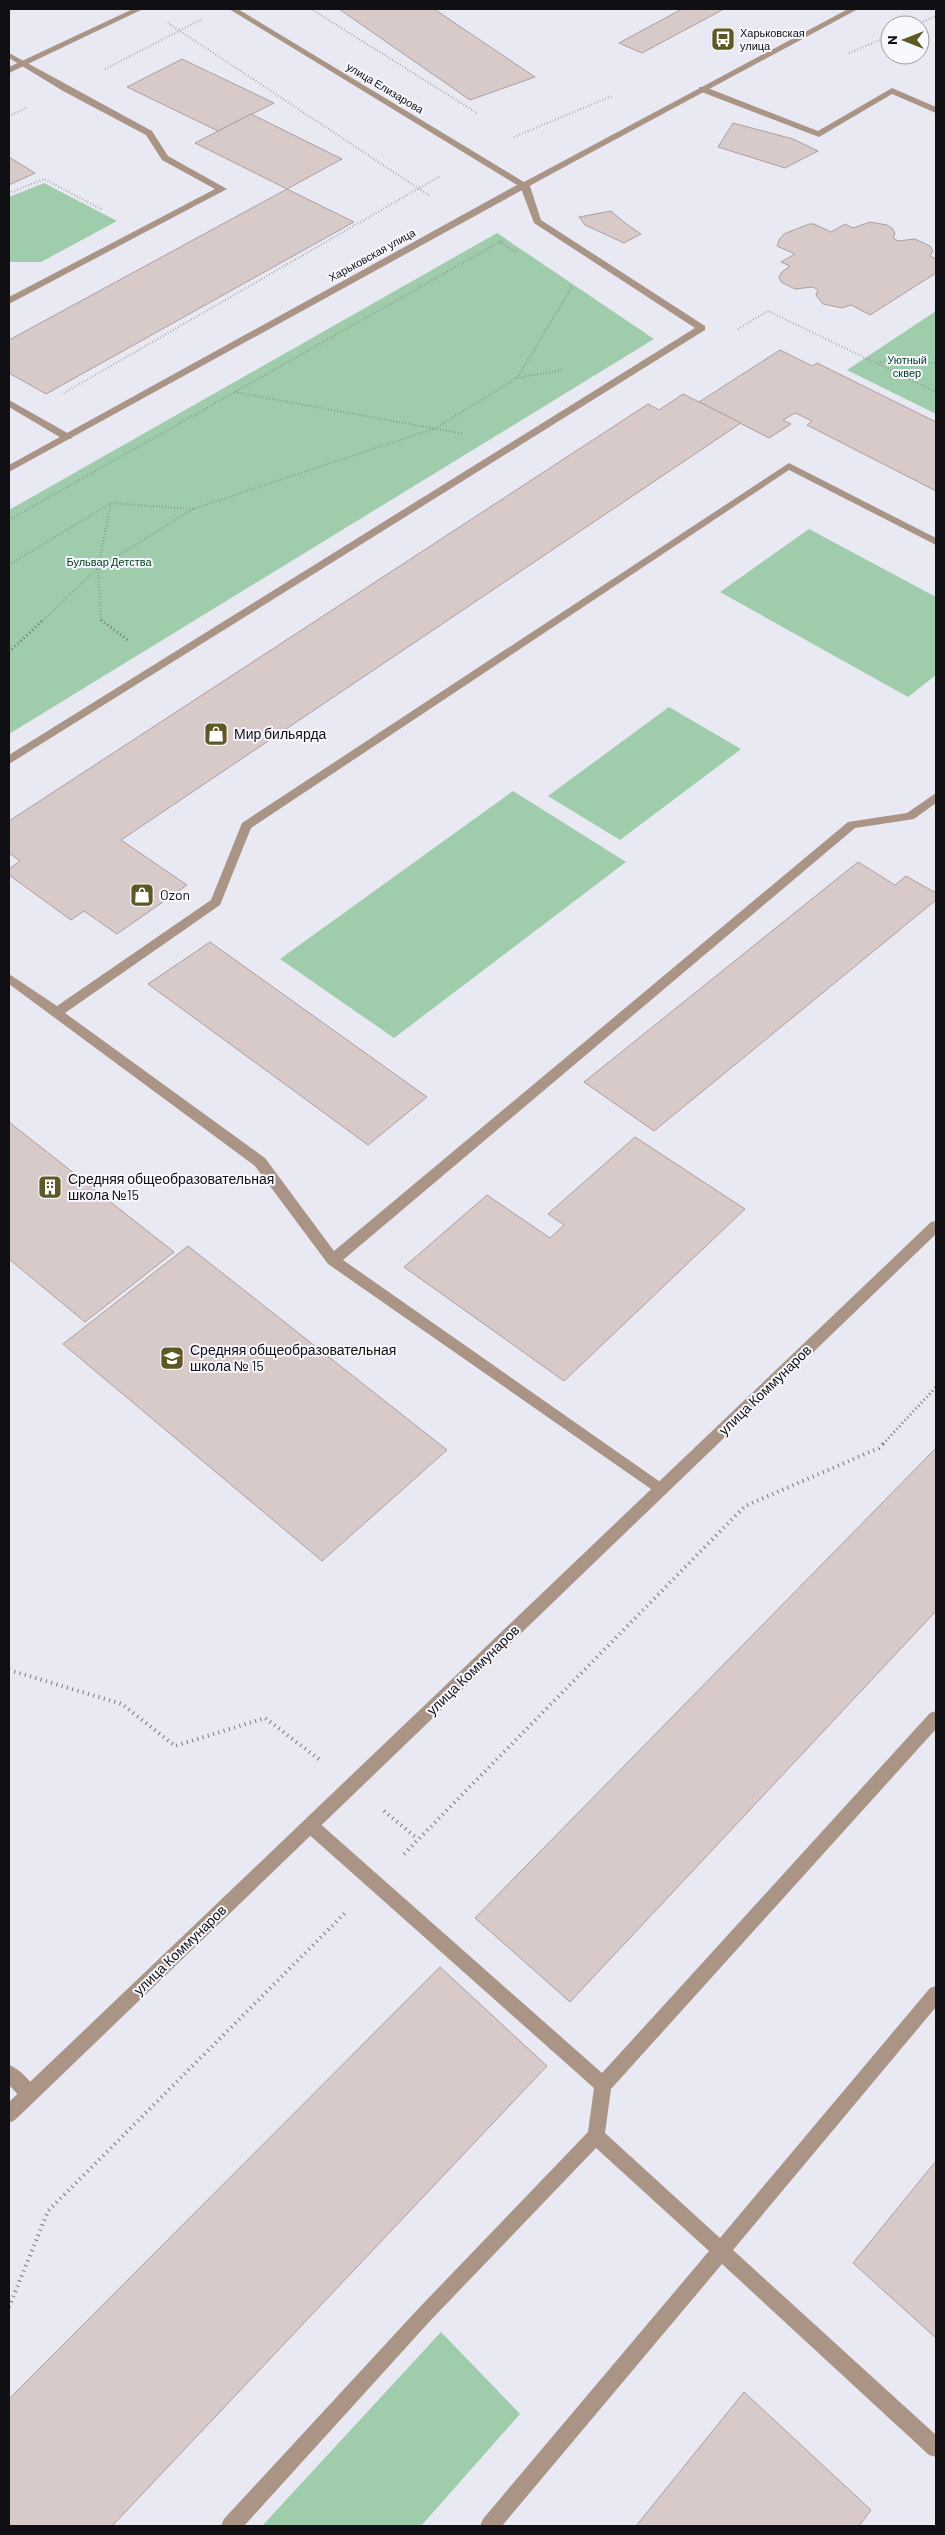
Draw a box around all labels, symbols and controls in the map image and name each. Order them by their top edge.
north arrow [880,15,930,65]
bus stop icon: Харьковская улица [710,26,736,52]
place label: Харьковская улица [740,26,805,52]
text: N [883,35,900,45]
street label: улица Елизарова [344,59,427,116]
street label: Харьковская улица [326,225,418,284]
park label: Уютный сквер [887,353,927,379]
park label: Бульвар Детства [66,555,152,568]
shop icon: Мир бильярда [203,721,229,747]
place label: Мир бильярда [234,725,327,742]
shop icon: Ozon [129,882,155,908]
place label: Ozon [160,886,190,903]
place label: Средняя общеобразовательная школа №15 [68,1170,274,1203]
building icon: Средняя общеобразовательная школа №15 [37,1174,63,1200]
place label: Средняя общеобразовательная школа № 15 [190,1341,396,1374]
street label: улица Коммунаров [715,1341,814,1438]
school or university icon: Средняя общеобразовательная школа № 15 [159,1345,185,1371]
street label: улица Коммунаров [423,1621,522,1718]
street label: улица Коммунаров [130,1901,229,1998]

